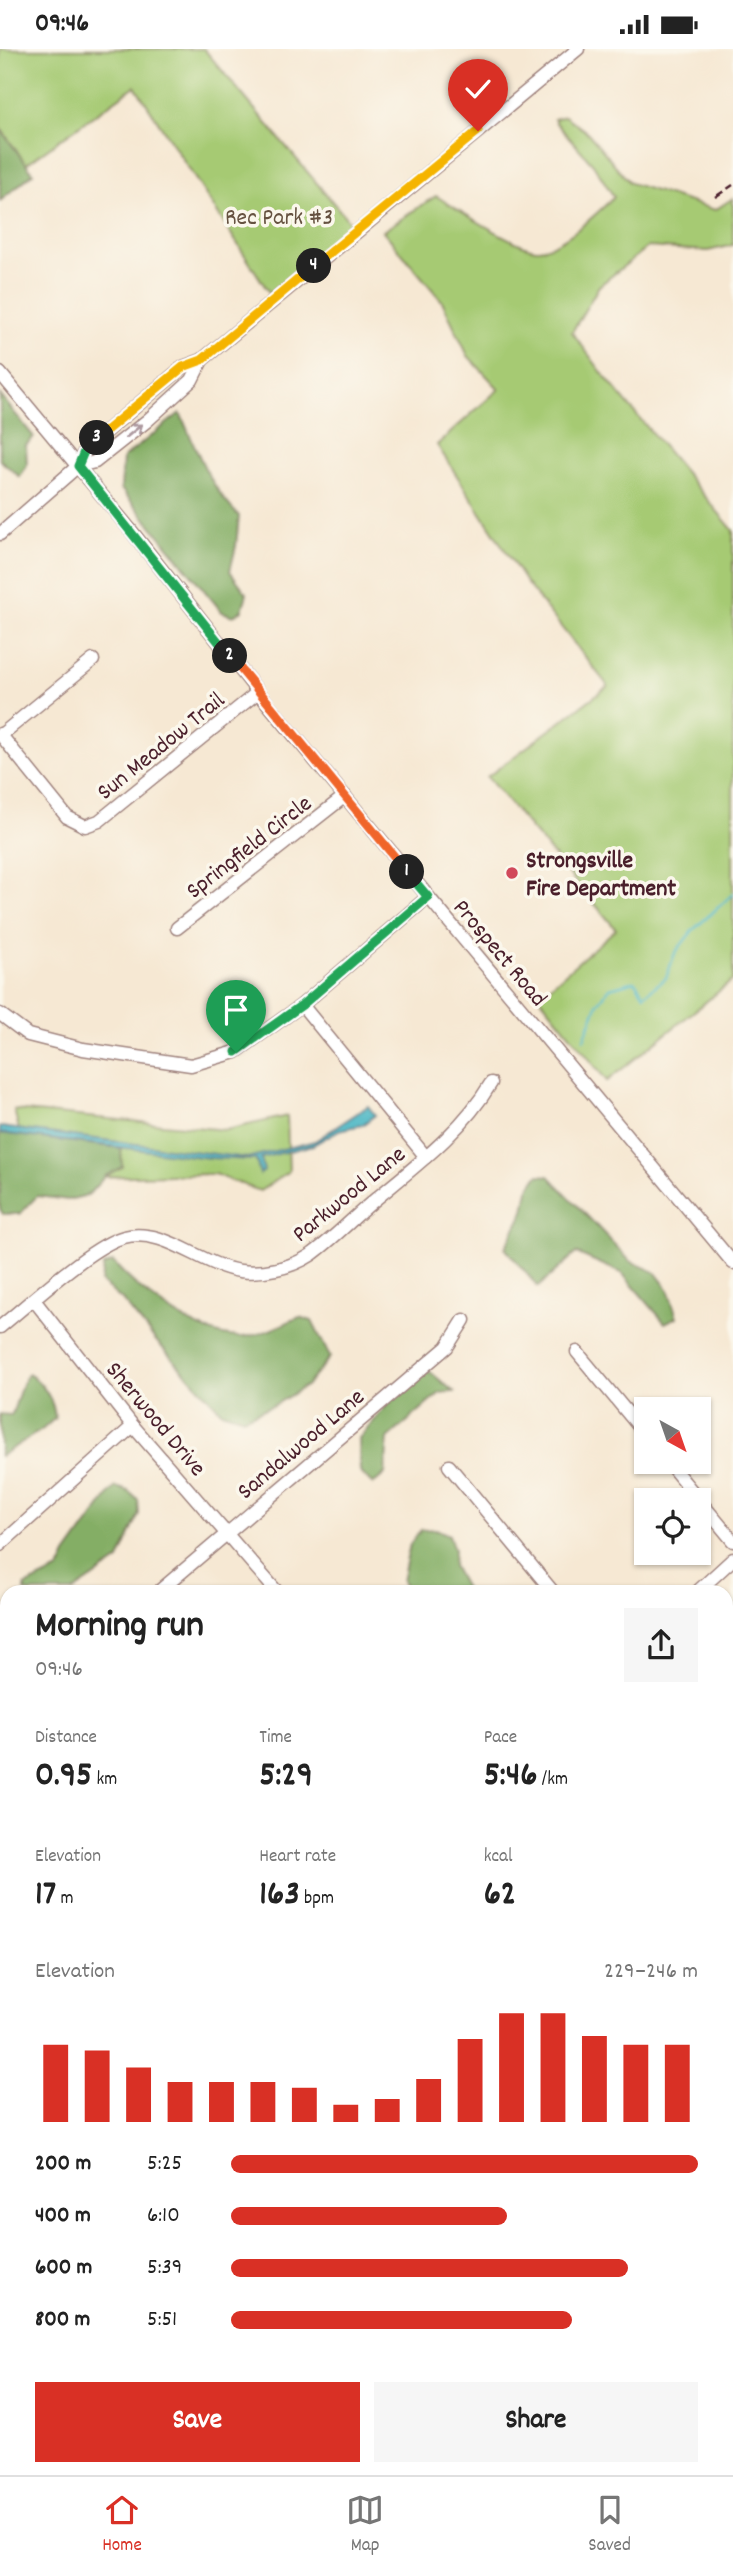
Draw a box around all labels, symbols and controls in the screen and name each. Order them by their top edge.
text: 09:46 [35,6,89,43]
pin [448,59,508,131]
icon: check [459,70,497,108]
park label: Rec Park #3 [225,202,333,236]
pin: 4 [296,249,332,283]
text: 4 [310,252,317,279]
pin: 3 [80,421,114,455]
one-way arrow [125,423,143,439]
text: 3 [92,424,101,451]
pin: 2 [212,639,247,673]
text: 2 [225,642,234,669]
street label: Sun Meadow Trail [91,685,233,810]
street label: Springfield Circle [180,788,320,908]
place label: Strongsville Fire Department [526,845,676,907]
pin: 1 [390,855,424,889]
text: 1 [404,858,409,885]
marker: Strongsville Fire Department [504,865,520,881]
street label: Prospect Road [444,893,554,1015]
pin [206,980,266,1052]
icon: arrive [217,991,255,1029]
street label: Parkwood Lane [286,1139,414,1252]
street label: Sherwood Drive [96,1355,213,1485]
street label: Sandalwood Lane [231,1382,373,1509]
north arrow [634,1397,710,1473]
map controls [634,1397,711,1565]
button: locate [634,1488,711,1565]
text: Morning run [35,1600,204,1655]
button: share [624,1608,698,1682]
text: 09:46 [35,1654,83,1687]
text: Distance [35,1725,97,1752]
text: Time [259,1725,292,1752]
text: Pace [484,1725,517,1752]
text: 0.95 [35,1752,92,1802]
text: 5:29 [259,1752,313,1802]
text: 5:46 [484,1752,537,1802]
text: km [92,1767,117,1794]
text: /km [537,1767,568,1794]
text: Elevation [35,1844,101,1871]
text: Heart rate [259,1844,336,1871]
text: kcal [484,1844,513,1871]
text: 17 [35,1871,56,1921]
text: 163 [259,1871,300,1921]
text: 62 [484,1871,516,1921]
text: m [56,1886,73,1913]
text: bpm [300,1886,334,1913]
text: Elevation [35,1956,115,1989]
text: 229–246 m [604,1956,698,1989]
text: 200 m [35,2148,91,2181]
text: 5:25 [147,2148,182,2181]
text: 400 m [35,2200,91,2233]
text: 6:10 [147,2200,180,2233]
text: 600 m [35,2252,92,2285]
text: 5:39 [147,2252,182,2285]
text: 800 m [35,2304,90,2337]
text: 5:51 [147,2304,177,2337]
button: Save [35,2382,360,2462]
button: Share [374,2382,698,2462]
tab: Home [102,2491,142,2560]
tab: Map [346,2491,384,2560]
tab: Saved [588,2491,631,2560]

